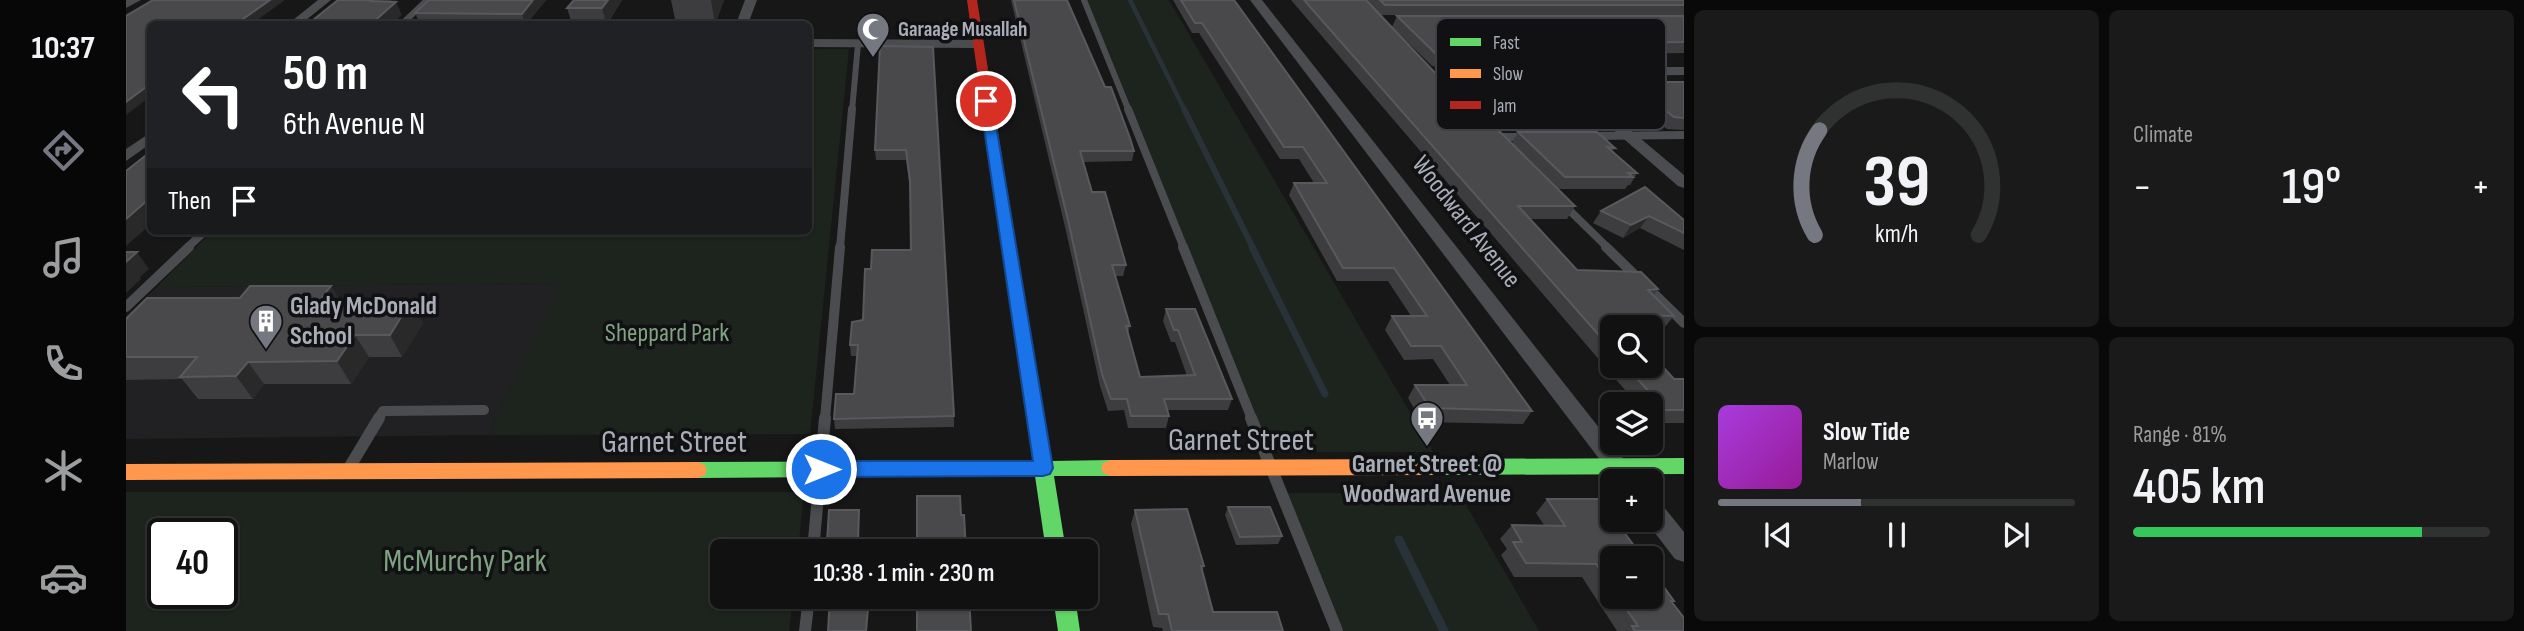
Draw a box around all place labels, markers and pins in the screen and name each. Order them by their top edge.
mosque icon: Garaage Musallah [854,10,892,59]
place label: Garaage Musallah [898,17,1027,42]
pin [956,71,1016,131]
place label: Glady McDonald School [290,291,437,352]
building icon: Glady McDonald School [247,302,285,351]
bus stop icon: Garnet Street @ Woodward Avenue [1408,399,1446,448]
place label: Garnet Street @ Woodward Avenue [1343,449,1511,510]

